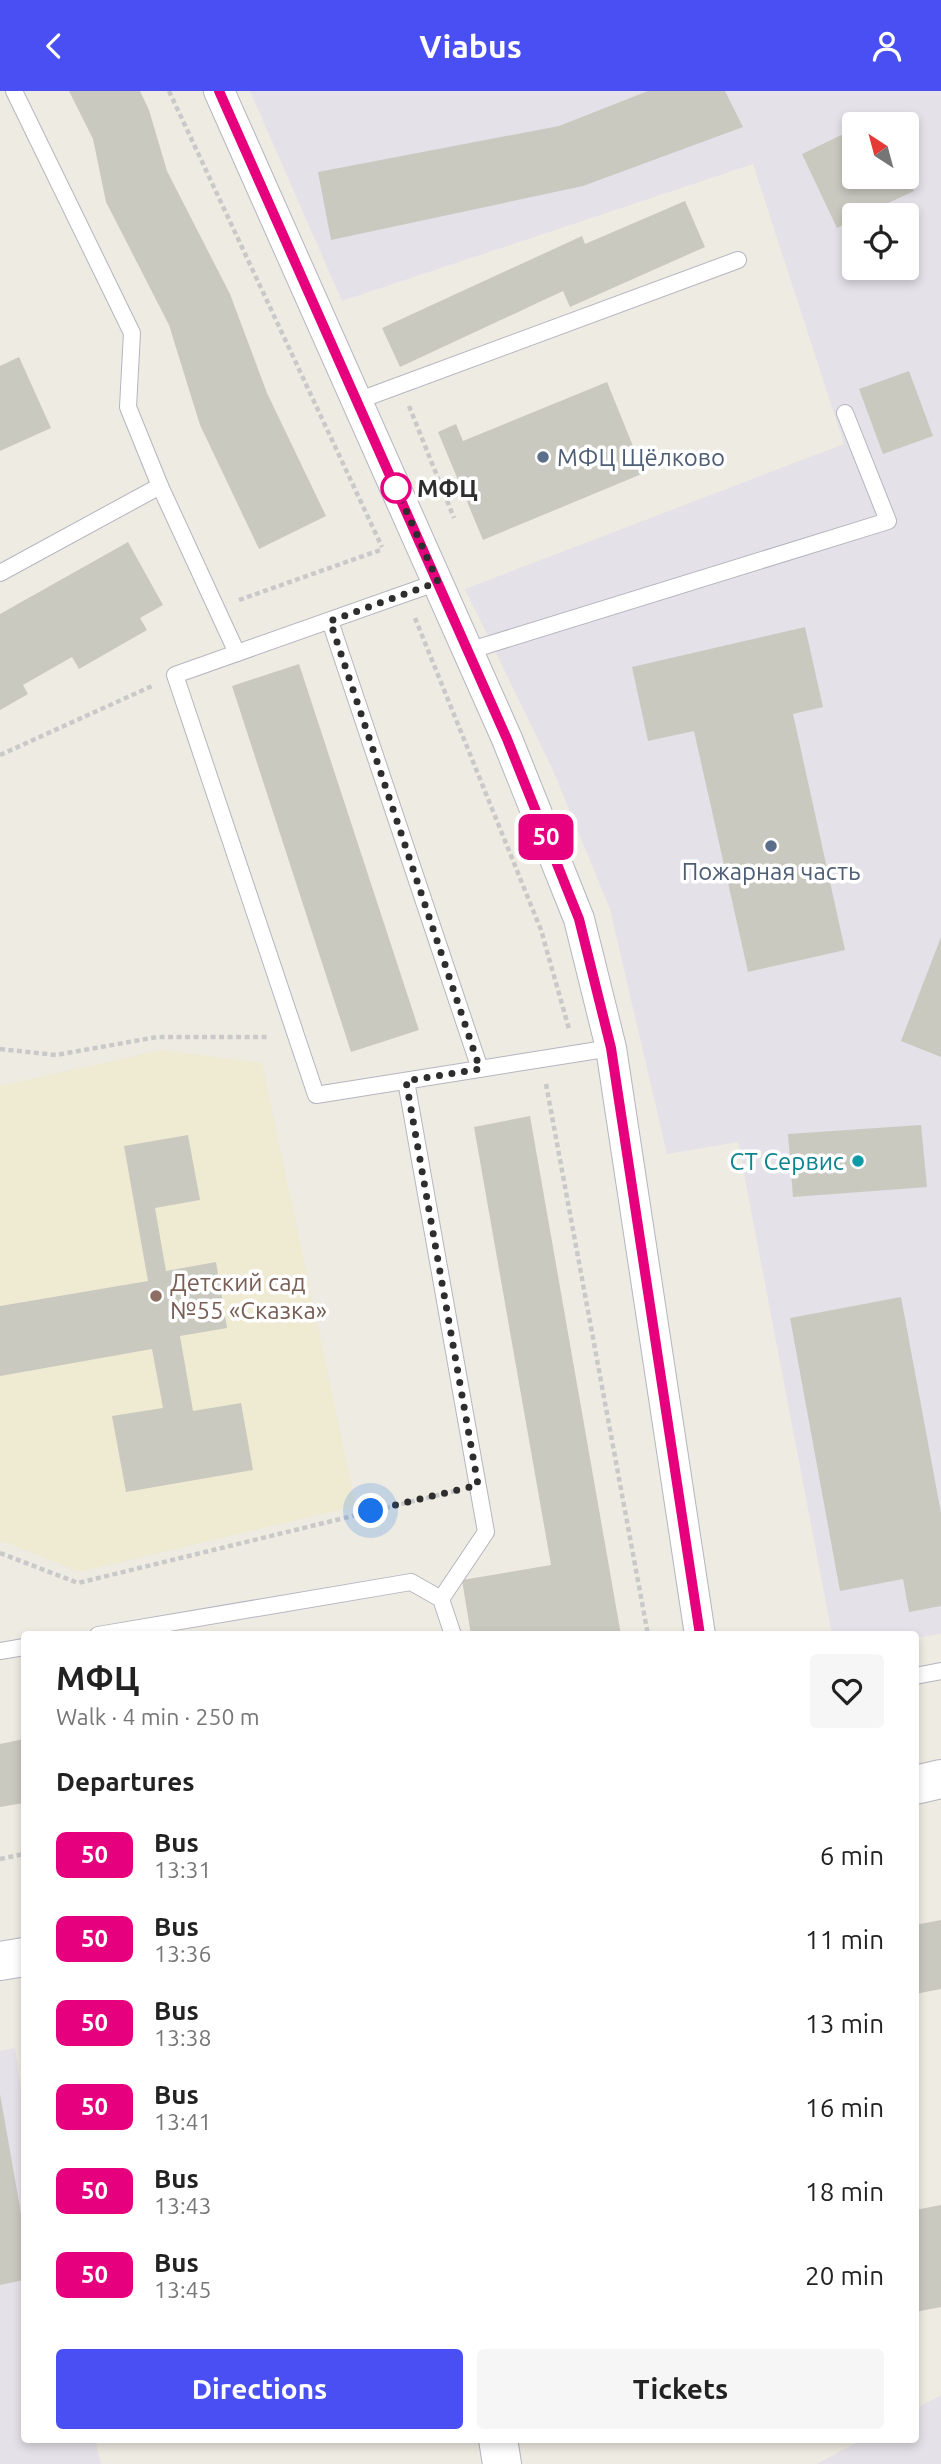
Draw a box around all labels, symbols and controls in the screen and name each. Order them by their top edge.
icon: back [35,27,73,65]
icon: person [868,27,906,65]
text: Viabus [419,28,522,64]
north arrow [842,112,919,189]
map controls [842,112,919,280]
button: locate [842,203,919,280]
place label: МФЦ Щёлково [557,444,725,471]
marker: МФЦ Щёлково [535,449,551,465]
marker: МФЦ [381,473,411,503]
place label: МФЦ [417,475,478,502]
line badge: 50 [514,814,578,860]
text: 50 [532,823,560,850]
marker: Пожарная часть [763,838,779,854]
place label: Пожарная часть [682,858,860,885]
place label: СТ Сервис [729,1148,844,1175]
marker: СТ Сервис [850,1153,866,1169]
place label: Детский сад №55 «Сказка» [170,1269,327,1324]
marker: Детский сад №55 «Сказка» [148,1288,164,1304]
your location [353,1493,388,1528]
button: heart [810,1654,884,1728]
text: МФЦ [56,1659,139,1696]
text: Walk · 4 min · 250 m [56,1704,260,1729]
text: Departures [56,1767,194,1796]
text: Bus [154,1828,199,1857]
text: 50 [81,1841,108,1868]
text: 6 min [820,1841,884,1870]
text: 13:31 [154,1857,212,1882]
text: Bus [154,1912,199,1941]
text: 50 [81,1925,108,1952]
text: 11 min [805,1925,884,1954]
text: 13:36 [154,1941,212,1966]
text: Bus [154,1996,199,2025]
text: 50 [81,2009,108,2036]
text: 13 min [805,2009,884,2038]
text: 13:38 [154,2025,212,2050]
text: Bus [154,2080,199,2109]
text: 50 [81,2093,108,2120]
text: 16 min [805,2093,884,2122]
text: 13:41 [154,2109,212,2134]
text: Bus [154,2164,199,2193]
text: 50 [81,2177,108,2204]
text: 18 min [805,2177,884,2206]
text: 13:43 [154,2193,212,2218]
text: Bus [154,2248,199,2277]
text: 50 [81,2261,108,2288]
text: 20 min [805,2261,884,2290]
text: 13:45 [154,2277,212,2302]
button: Directions [56,2349,463,2429]
button: Tickets [477,2349,884,2429]

